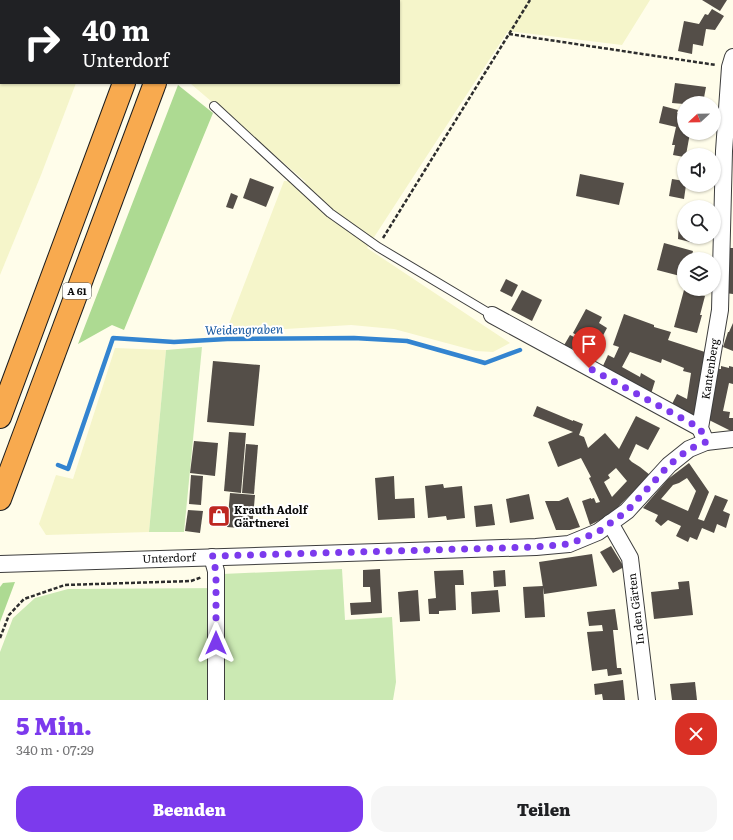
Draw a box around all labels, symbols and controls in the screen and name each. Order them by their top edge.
text: 40 m [82,8,150,50]
icon: right [16,16,68,68]
text: Unterdorf [82,46,169,73]
north arrow [677,96,721,140]
map controls [677,96,721,296]
button: sound [677,148,721,192]
button: search [677,200,721,244]
button: layers [677,252,721,296]
road number: A 61 [63,283,91,299]
water label: Weidengraben [205,319,283,339]
pin [572,327,606,368]
icon: arrive [578,333,600,355]
street label: Kantenberg [696,336,722,400]
place label: Krauth Adolf Gärtnerei [234,501,309,530]
shop icon: Krauth Adolf Gärtnerei [206,503,232,529]
street label: Unterdorf [142,548,197,566]
street label: In den Gärten [623,572,647,646]
position arrow [195,622,237,664]
text: 5 Min. [16,707,92,742]
button: close [675,713,717,755]
text: 340 m · 07:29 [16,740,94,759]
button: Beenden [16,786,363,832]
button: Teilen [371,786,717,832]

